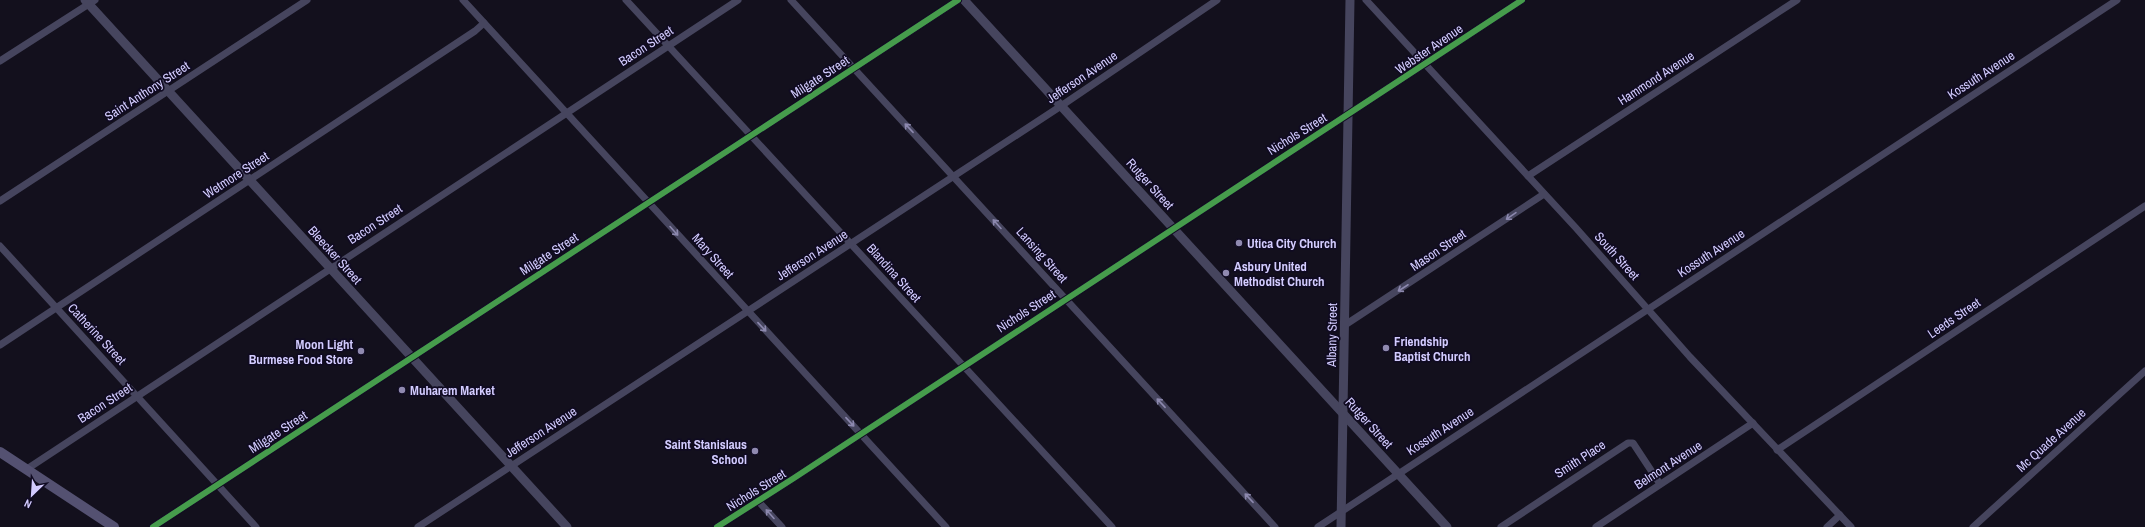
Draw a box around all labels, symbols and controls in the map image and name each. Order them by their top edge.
street label: Webster Avenue [1392,20,1466,78]
street label: Bacon Street [616,22,677,70]
street label: Jefferson Avenue [1043,47,1121,107]
street label: Hammond Avenue [1615,47,1697,109]
street label: Kossuth Avenue [1944,47,2018,103]
street label: Milgate Street [788,52,852,102]
street label: Saint Anthony Street [101,57,193,125]
street label: Nichols Street [1264,109,1330,159]
one-way arrow [905,124,914,134]
street label: Wetmore Street [200,148,272,202]
street label: Rutger Street [1122,155,1178,213]
street label: Bacon Street [345,200,406,248]
one-way arrow [1506,212,1517,220]
one-way arrow [992,219,1002,229]
street label: Bleecker Street [304,222,366,288]
street label: Lansing Street [1012,224,1072,286]
street label: Mason Street [1407,225,1469,275]
street label: Kossuth Avenue [1674,225,1748,281]
one-way arrow [670,226,679,236]
street label: Jefferson Avenue [773,226,851,284]
street label: South Street [1591,228,1643,284]
street label: Milgate Street [517,229,581,279]
street label: Mary Street [688,230,738,282]
place label: Utica City Church [1247,235,1336,252]
marker: Utica City Church [1234,238,1244,248]
street label: Blandina Street [863,240,925,306]
place label: Asbury United Methodist Church [1234,258,1325,290]
marker: Asbury United Methodist Church [1221,268,1231,278]
one-way arrow [1397,284,1409,292]
street label: Nichols Street [993,286,1059,336]
street label: Leeds Street [1924,294,1984,342]
street label: Catherine Street [64,300,130,368]
street label: Albany Street [1323,303,1341,368]
one-way arrow [757,322,767,332]
place label: Friendship Baptist Church [1394,333,1470,365]
place label: Moon Light Burmese Food Store [249,336,353,368]
marker: Friendship Baptist Church [1381,343,1391,353]
marker: Moon Light Burmese Food Store [356,346,366,356]
street label: Bacon Street [75,379,136,427]
place label: Muharem Market [410,382,495,399]
marker: Muharem Market [397,385,407,395]
street label: Rutger Street [1341,394,1397,452]
one-way arrow [1156,397,1165,408]
street label: Jefferson Avenue [502,403,580,461]
street label: Kossuth Avenue [1403,403,1477,459]
street label: Mc Quade Avenue [2013,404,2089,476]
street label: Milgate Street [246,407,310,457]
one-way arrow [845,417,854,427]
place label: Saint Stanislaus School [665,436,747,468]
street label: Smith Place [1551,436,1609,482]
street label: Belmont Avenue [1631,437,1705,493]
marker: Saint Stanislaus School [750,446,760,456]
street label: Nichols Street [723,465,789,515]
north arrow [12,475,52,515]
one-way arrow [1244,493,1253,503]
text: N [22,496,34,512]
one-way arrow [765,509,774,519]

